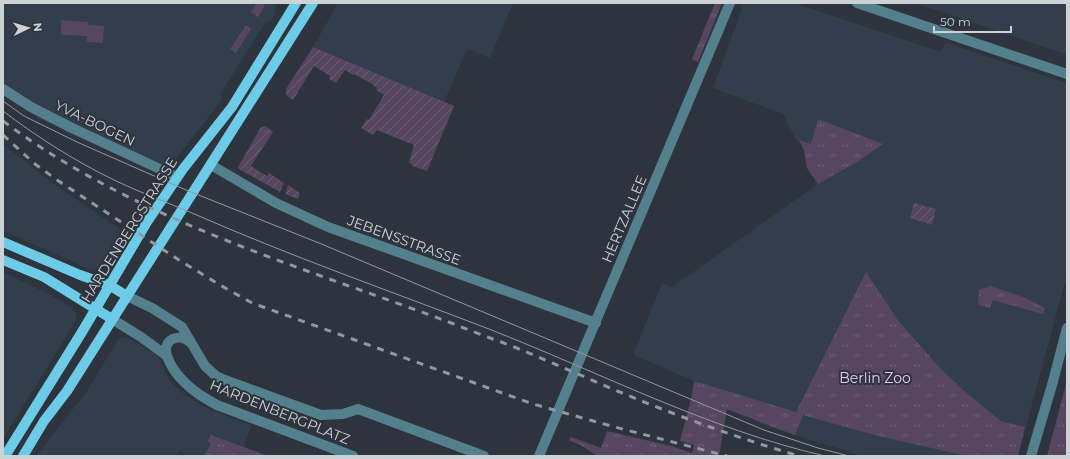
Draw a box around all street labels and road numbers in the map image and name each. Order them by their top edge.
street label: YVA-BOGEN [52,96,138,150]
street label: HARDENBERGSTRASSE [77,154,181,306]
street label: HERTZALLEE [598,173,650,265]
street label: JEBENSSTRASSE [344,211,463,269]
street label: HARDENBERGPLATZ [207,376,353,448]

